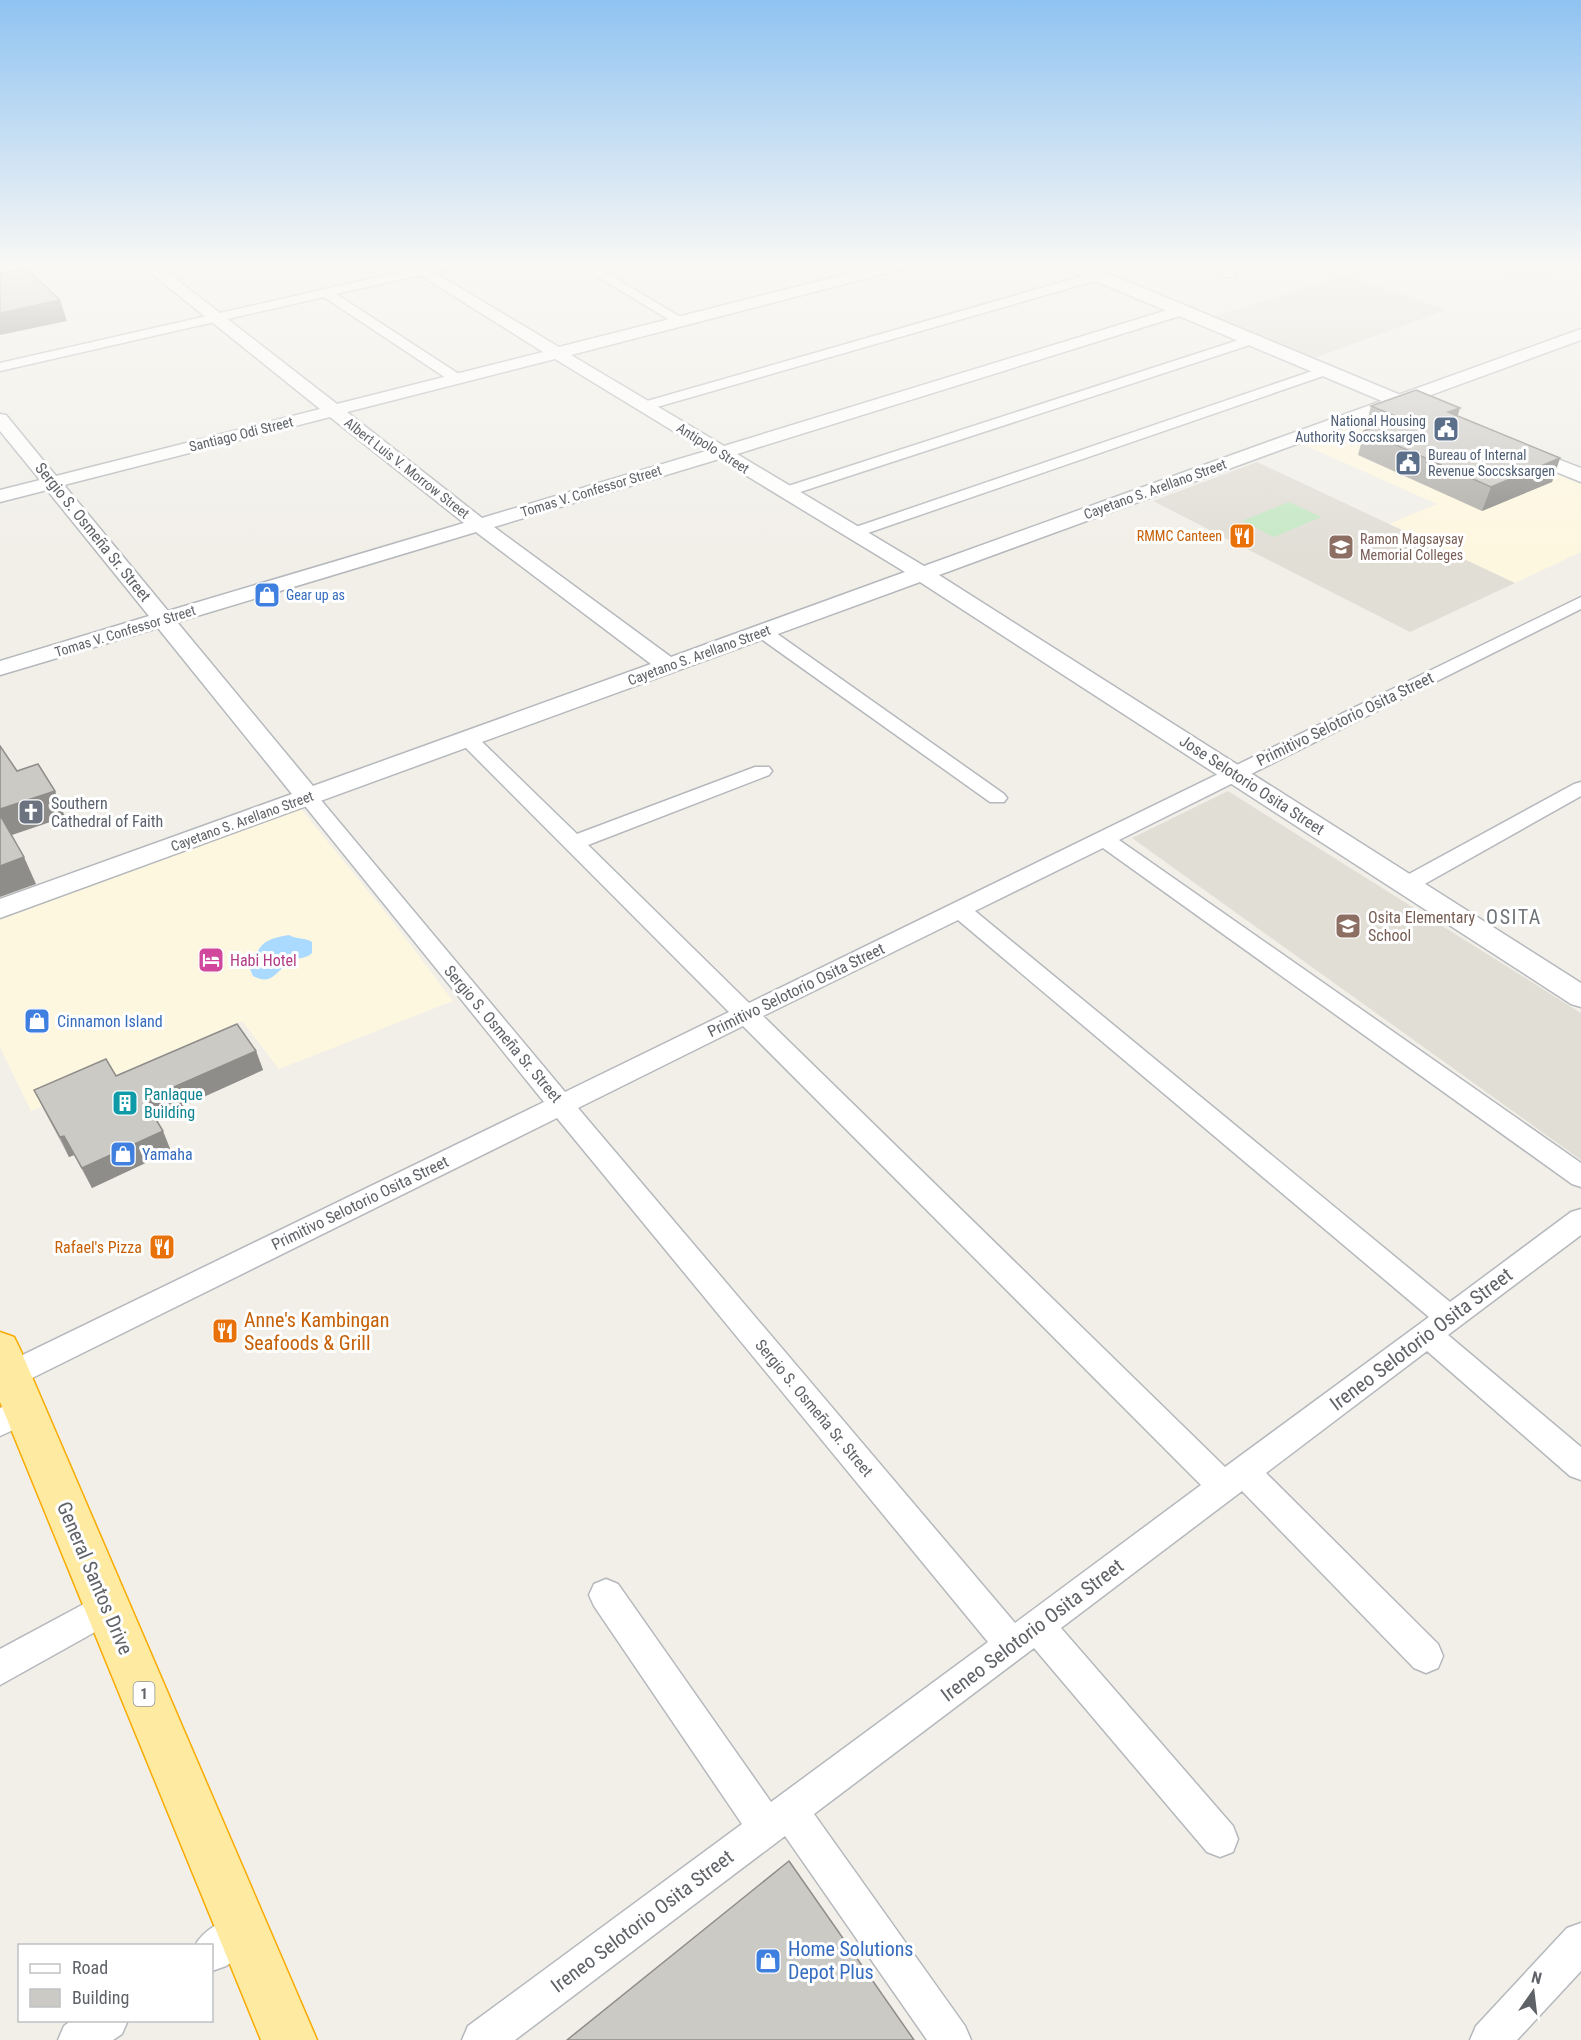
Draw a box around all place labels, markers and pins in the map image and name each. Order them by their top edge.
place label: National Housing Authority Soccsksargen [1295,413,1426,445]
public building icon: National Housing Authority Soccsksargen [1431,414,1461,444]
place label: Bureau of Internal Revenue Soccsksargen [1428,447,1555,479]
public building icon: Bureau of Internal Revenue Soccsksargen [1393,448,1423,478]
restaurant icon: RMMC Canteen [1227,521,1257,551]
place label: RMMC Canteen [1137,528,1222,544]
place label: Ramon Magsaysay Memorial Colleges [1360,531,1464,563]
school or university icon: Ramon Magsaysay Memorial Colleges [1326,532,1356,562]
shop icon: Gear up as [252,580,282,610]
place label: Gear up as [286,587,345,603]
place label: Southern Cathedral of Faith [51,794,163,831]
church icon: Southern Cathedral of Faith [16,797,46,827]
place label: Osita Elementary School [1368,908,1475,945]
school or university icon: Osita Elementary School [1333,911,1363,941]
hotel icon: Habi Hotel [196,945,226,975]
place label: Habi Hotel [230,951,297,970]
shop icon: Cinnamon Island [22,1006,52,1036]
place label: Cinnamon Island [57,1012,163,1031]
place label: Panlaque Building [144,1085,203,1122]
building icon: Panlaque Building [110,1088,140,1118]
shop icon: Yamaha [108,1139,138,1169]
place label: Yamaha [142,1145,193,1164]
restaurant icon: Rafael's Pizza [147,1232,177,1262]
place label: Rafael's Pizza [55,1238,142,1257]
place label: Anne's Kambingan Seafoods & Grill [244,1308,389,1355]
restaurant icon: Anne's Kambingan Seafoods & Grill [210,1316,240,1346]
place label: Home Solutions Depot Plus [788,1937,914,1984]
shop icon: Home Solutions Depot Plus [753,1946,783,1976]

